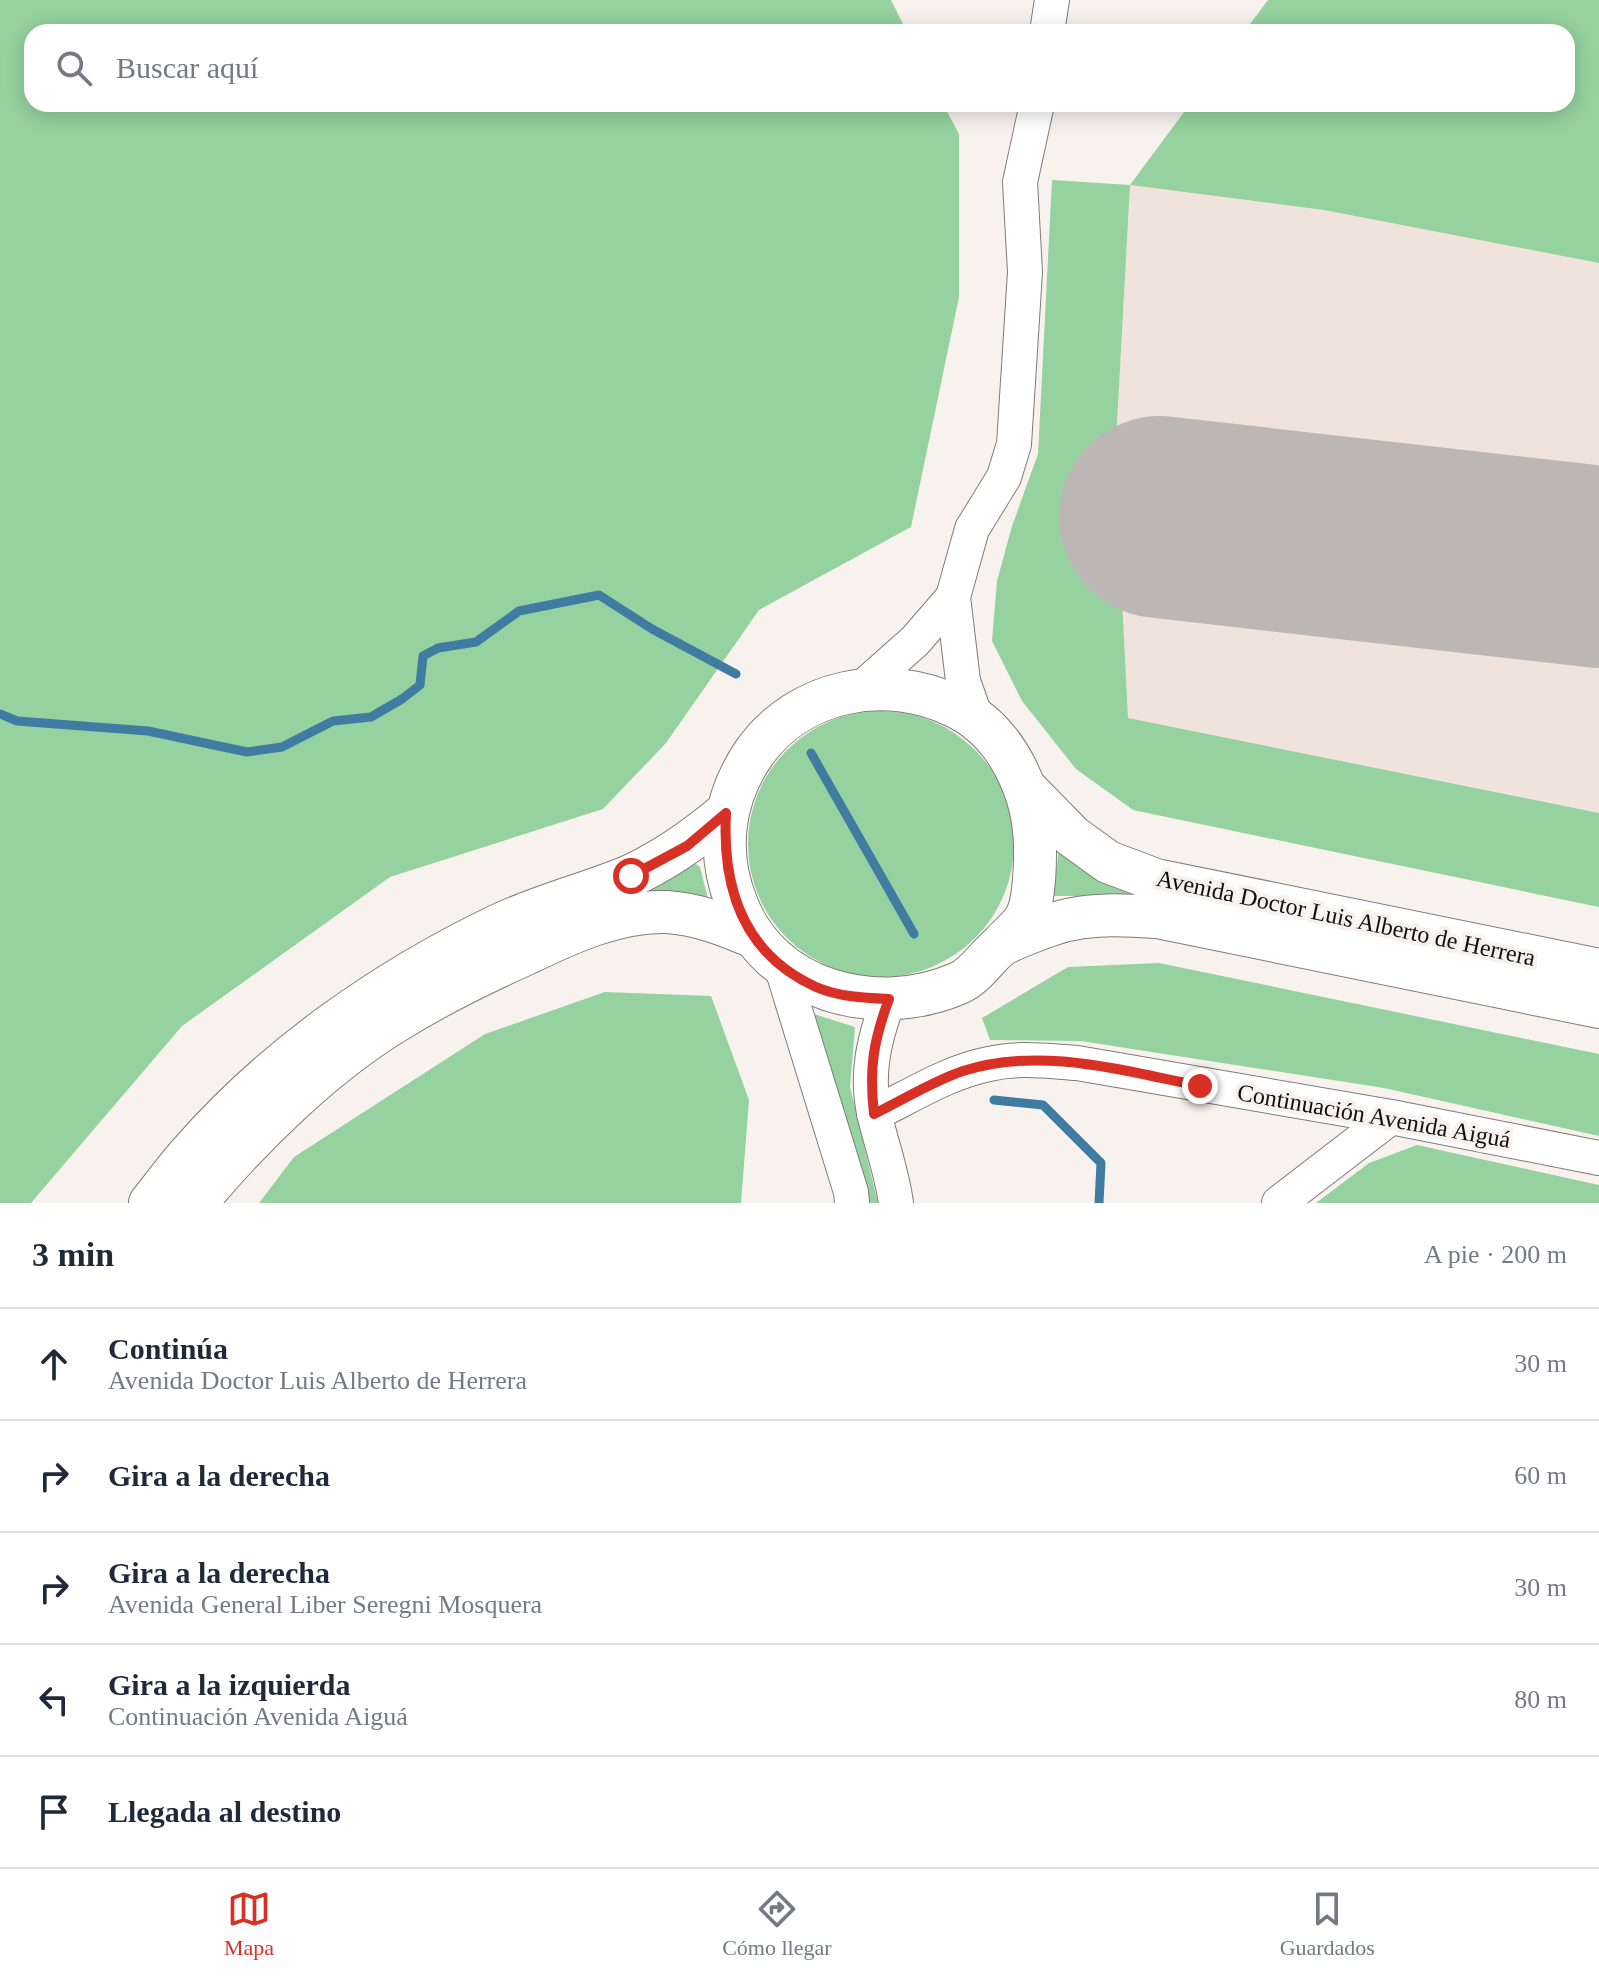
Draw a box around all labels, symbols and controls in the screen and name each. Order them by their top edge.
search box [24,24,1575,112]
icon: search [52,46,96,90]
text: Buscar aquí [116,51,258,84]
route start [613,858,649,894]
street label: Avenida Doctor Luis Alberto de Herrera [1154,865,1538,971]
route end [1182,1068,1218,1104]
street label: Continuación Avenida Aiguá [1235,1079,1513,1153]
text: 3 min [32,1236,114,1273]
text: A pie · 200 m [1424,1240,1567,1269]
text: Continúa [108,1332,228,1365]
icon: ahead [32,1342,76,1386]
text: 30 m [1514,1349,1567,1378]
text: Avenida Doctor Luis Alberto de Herrera [108,1366,527,1395]
icon: right [32,1454,76,1498]
text: Gira a la derecha [108,1459,330,1492]
text: 60 m [1514,1461,1567,1490]
text: Gira a la derecha [108,1556,330,1589]
icon: right [32,1566,76,1610]
text: 30 m [1514,1573,1567,1602]
text: Avenida General Liber Seregni Mosquera [108,1590,542,1619]
text: Gira a la izquierda [108,1668,351,1701]
icon: left [32,1678,76,1722]
text: 80 m [1514,1685,1567,1714]
text: Continuación Avenida Aiguá [108,1702,408,1731]
icon: arrive [32,1790,76,1834]
text: Llegada al destino [108,1795,341,1828]
tab: Mapa [224,1887,274,1961]
tab: Cómo llegar [722,1887,832,1961]
tab: Guardados [1280,1887,1375,1961]

